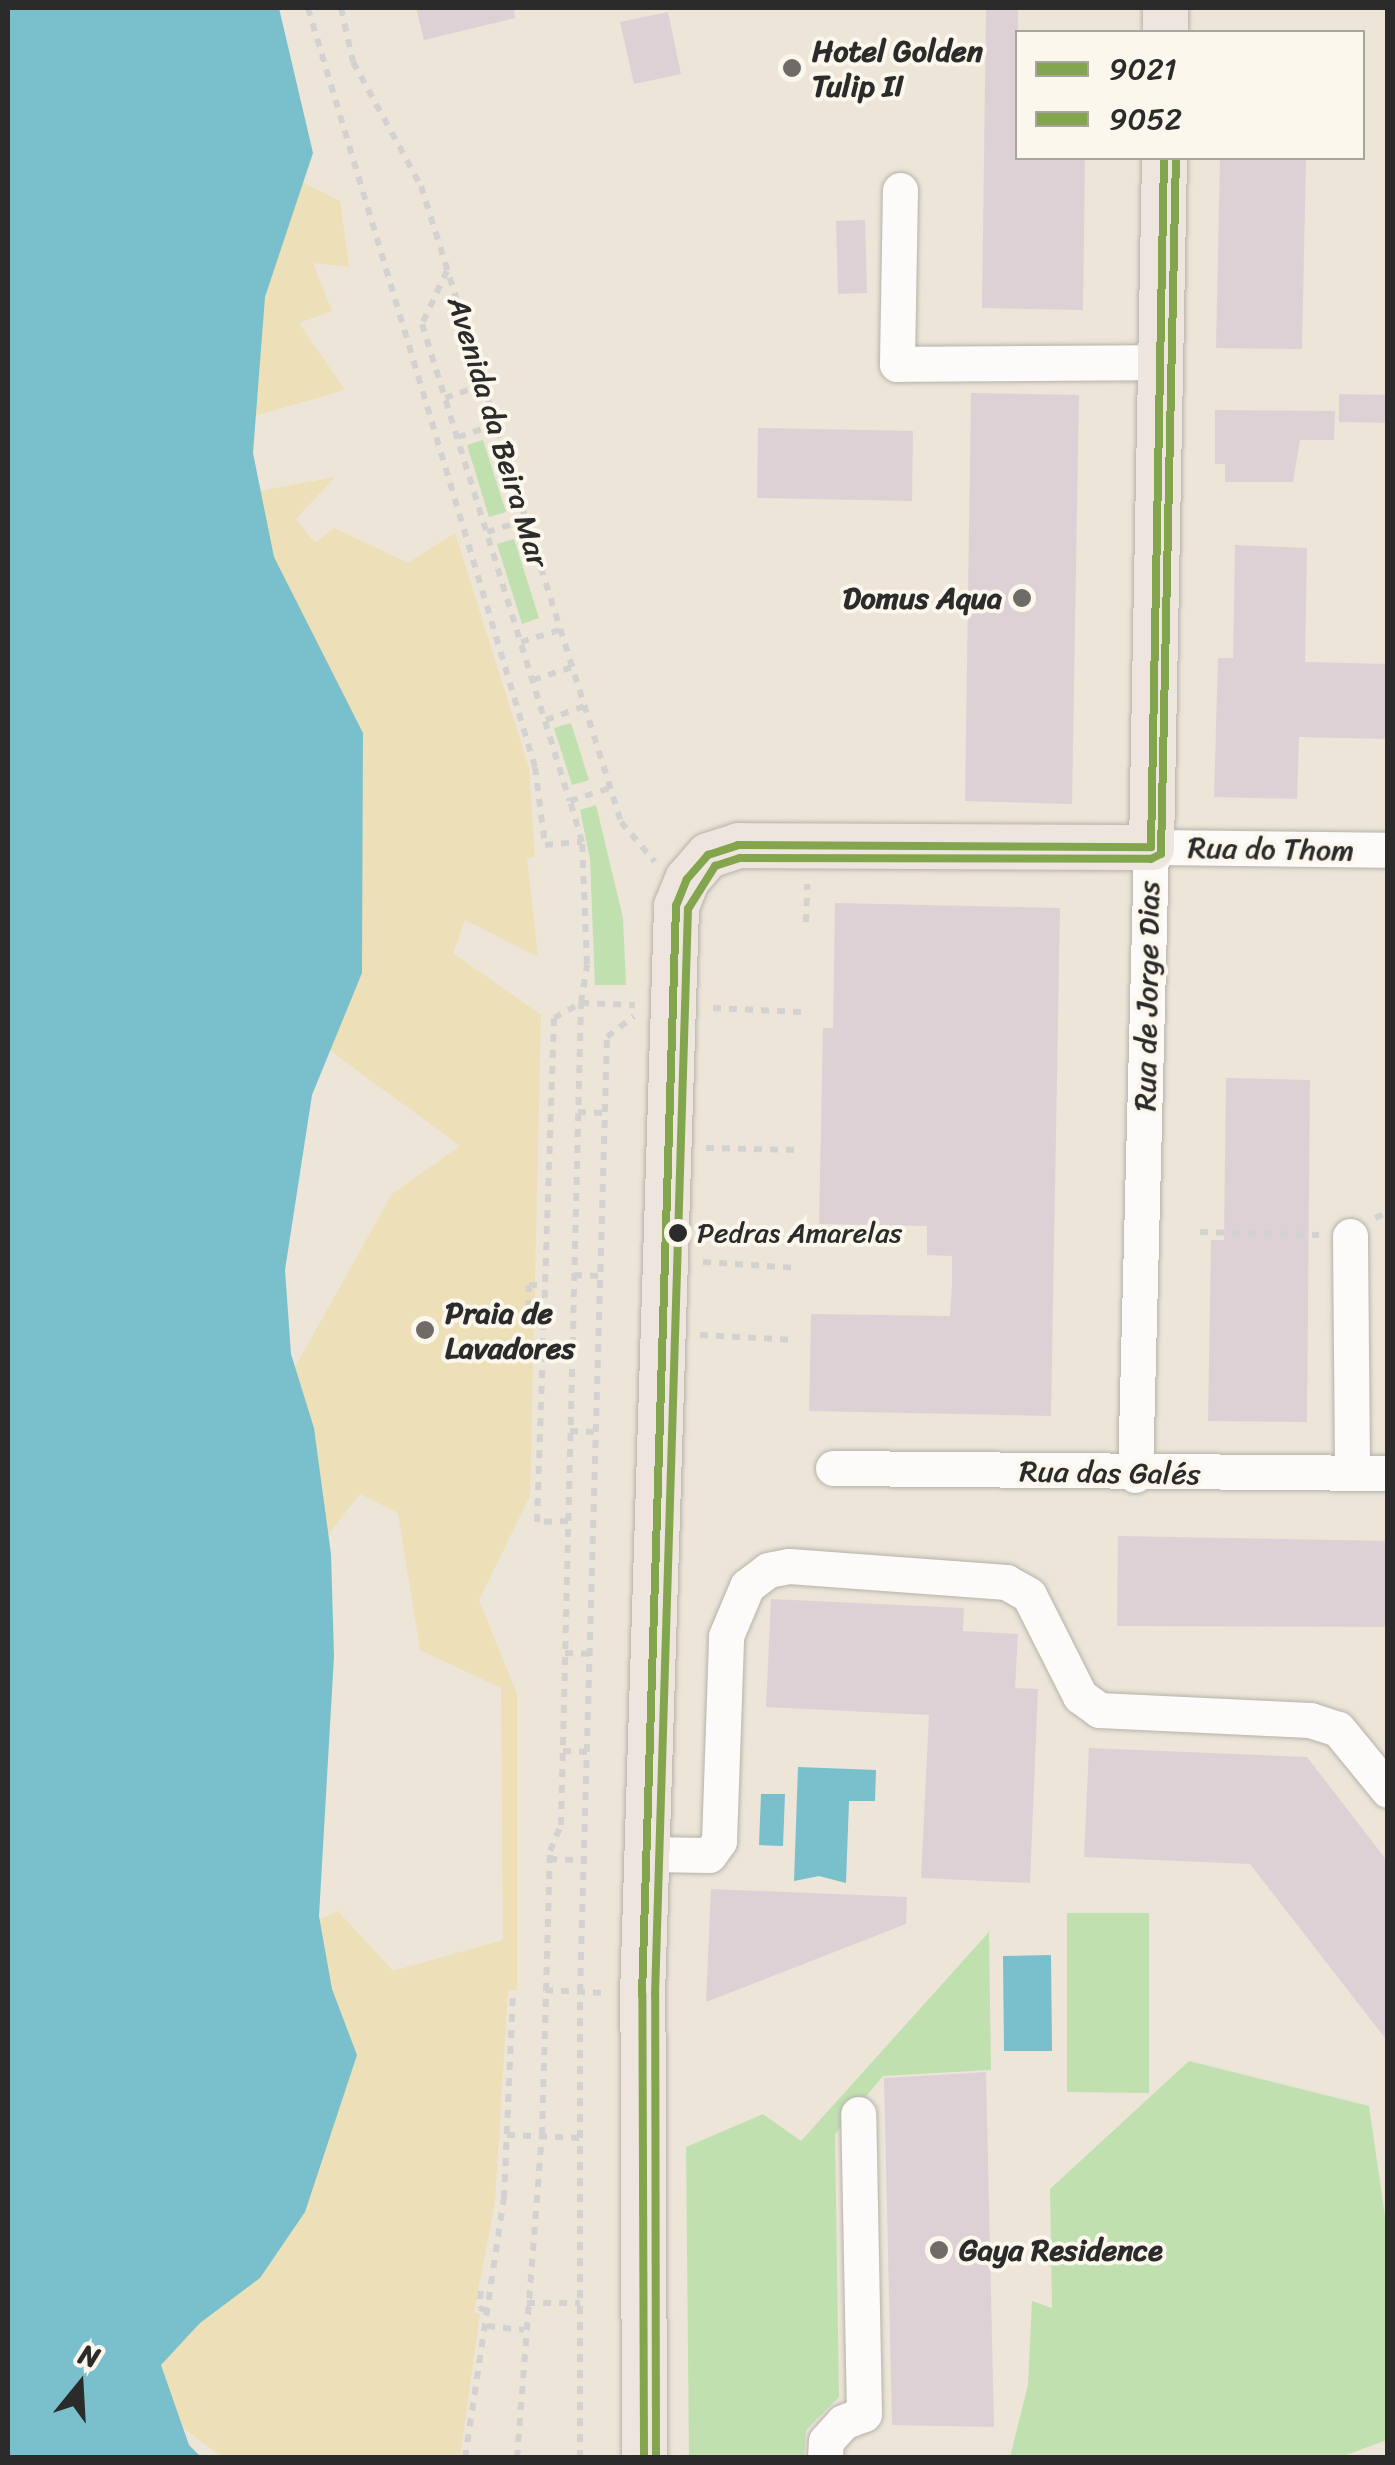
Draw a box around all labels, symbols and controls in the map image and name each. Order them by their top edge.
legend [1015,30,1365,160]
place label: Hotel Golden Tulip II [812,33,983,104]
text: 9021 [1109,42,1177,96]
marker: Hotel Golden Tulip II [781,57,803,79]
text: 9052 [1109,92,1182,146]
street label: Avenida da Beira Mar [440,293,556,571]
place label: Domus Aqua [843,580,1002,616]
marker: Domus Aqua [1011,587,1033,609]
street label: Rua do Thom [1187,830,1355,868]
street label: Rua de Jorge Dias [1127,880,1167,1112]
place label: Pedras Amarelas [697,1216,902,1250]
marker: Pedras Amarelas [668,1223,688,1243]
place label: Praia de Lavadores [445,1295,575,1366]
marker: Praia de Lavadores [414,1319,436,1341]
street label: Rua das Galés [1019,1453,1201,1493]
place label: Gaya Residence [959,2232,1164,2268]
marker: Gaya Residence [928,2239,950,2261]
text: N [73,2330,106,2382]
north arrow [30,2335,130,2435]

